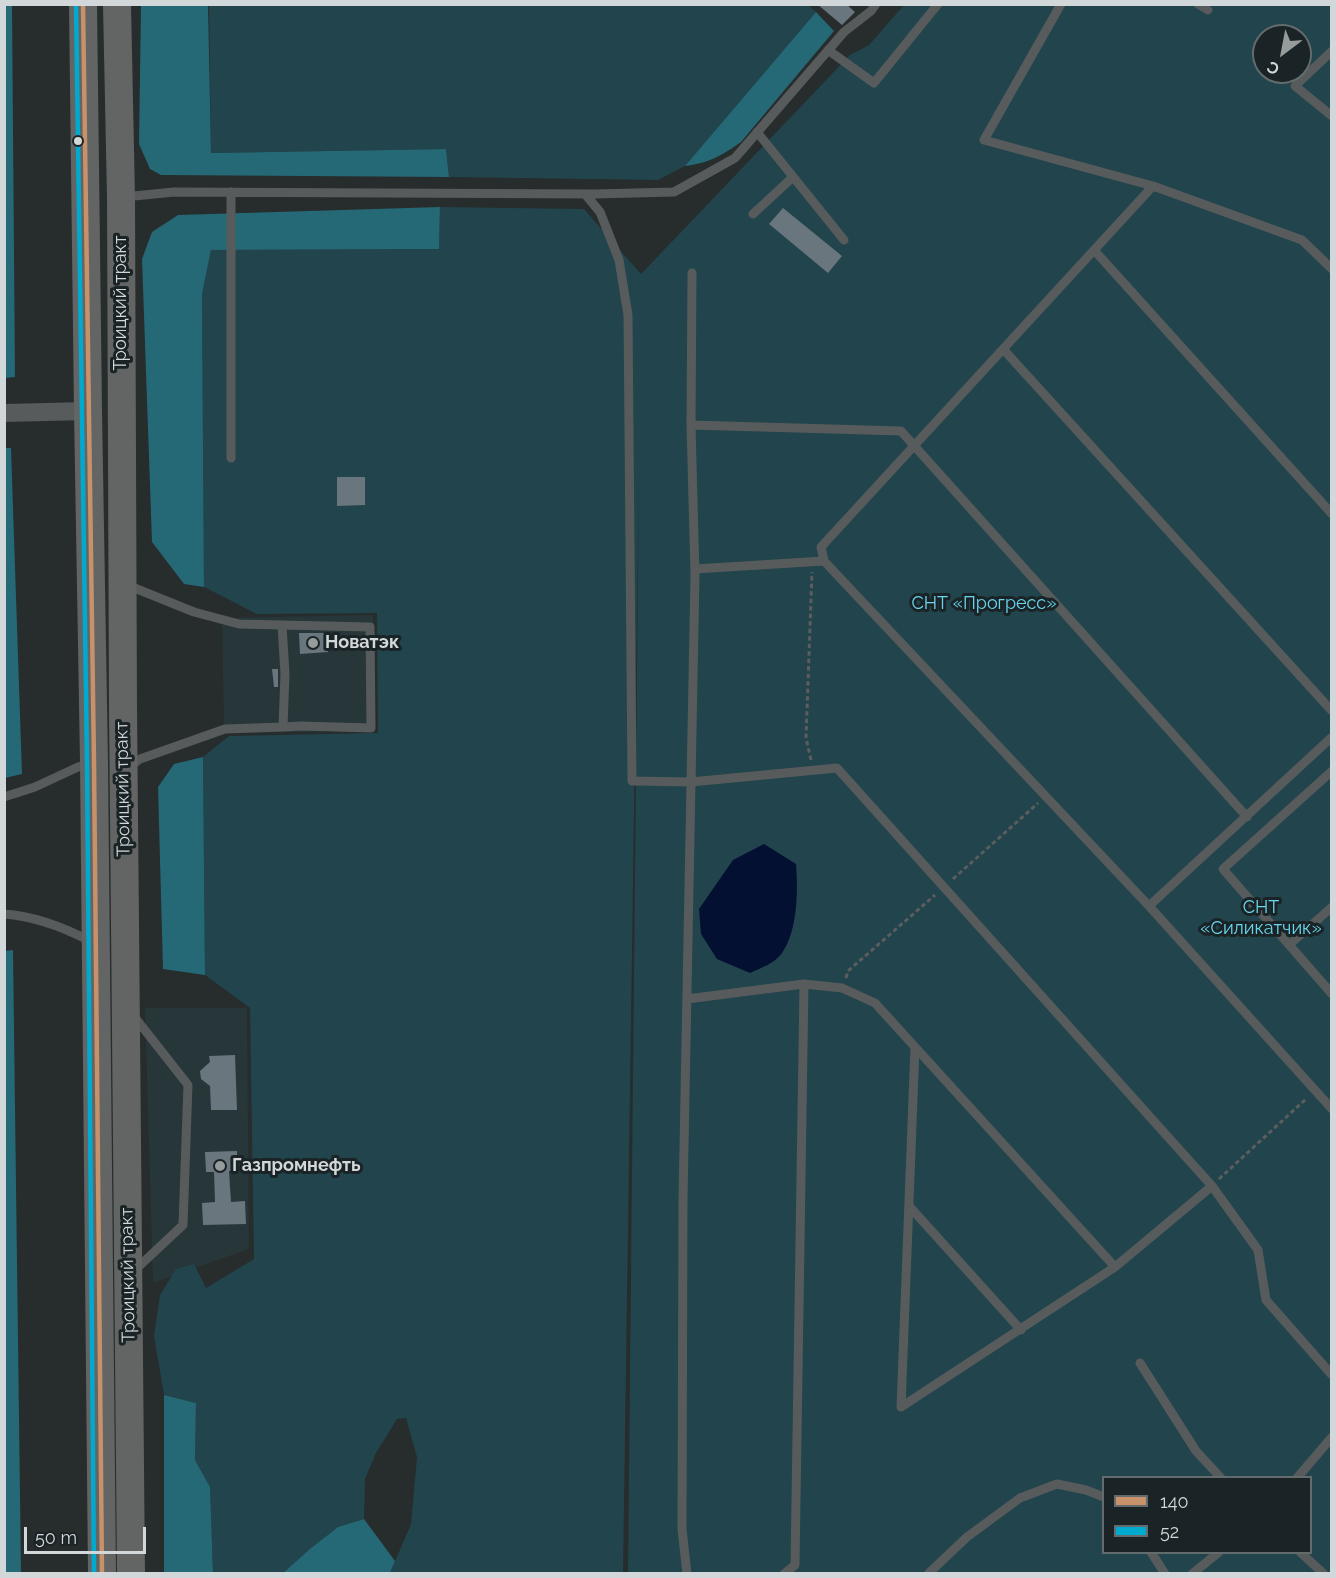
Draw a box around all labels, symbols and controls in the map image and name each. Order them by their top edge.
north arrow [1252,24,1312,84]
text: С [1264,57,1283,79]
unlabelled marker [72,135,84,147]
street label: Троицкий тракт [110,235,132,371]
park label: СНТ «Прогресс» [911,593,1057,615]
place label: Новатэк [325,632,399,654]
marker: Новатэк [306,636,320,650]
street label: Троицкий тракт [111,721,135,857]
park label: СНТ «Силикатчик» [1200,897,1322,940]
place label: Газпромнефть [232,1155,361,1177]
marker: Газпромнефть [213,1159,227,1173]
street label: Троицкий тракт [116,1207,140,1343]
legend [1102,1476,1312,1554]
text: 140 [1160,1491,1189,1512]
scale bar [27,1515,148,1553]
text: 52 [1160,1521,1179,1542]
text: 50 m [35,1527,77,1548]

